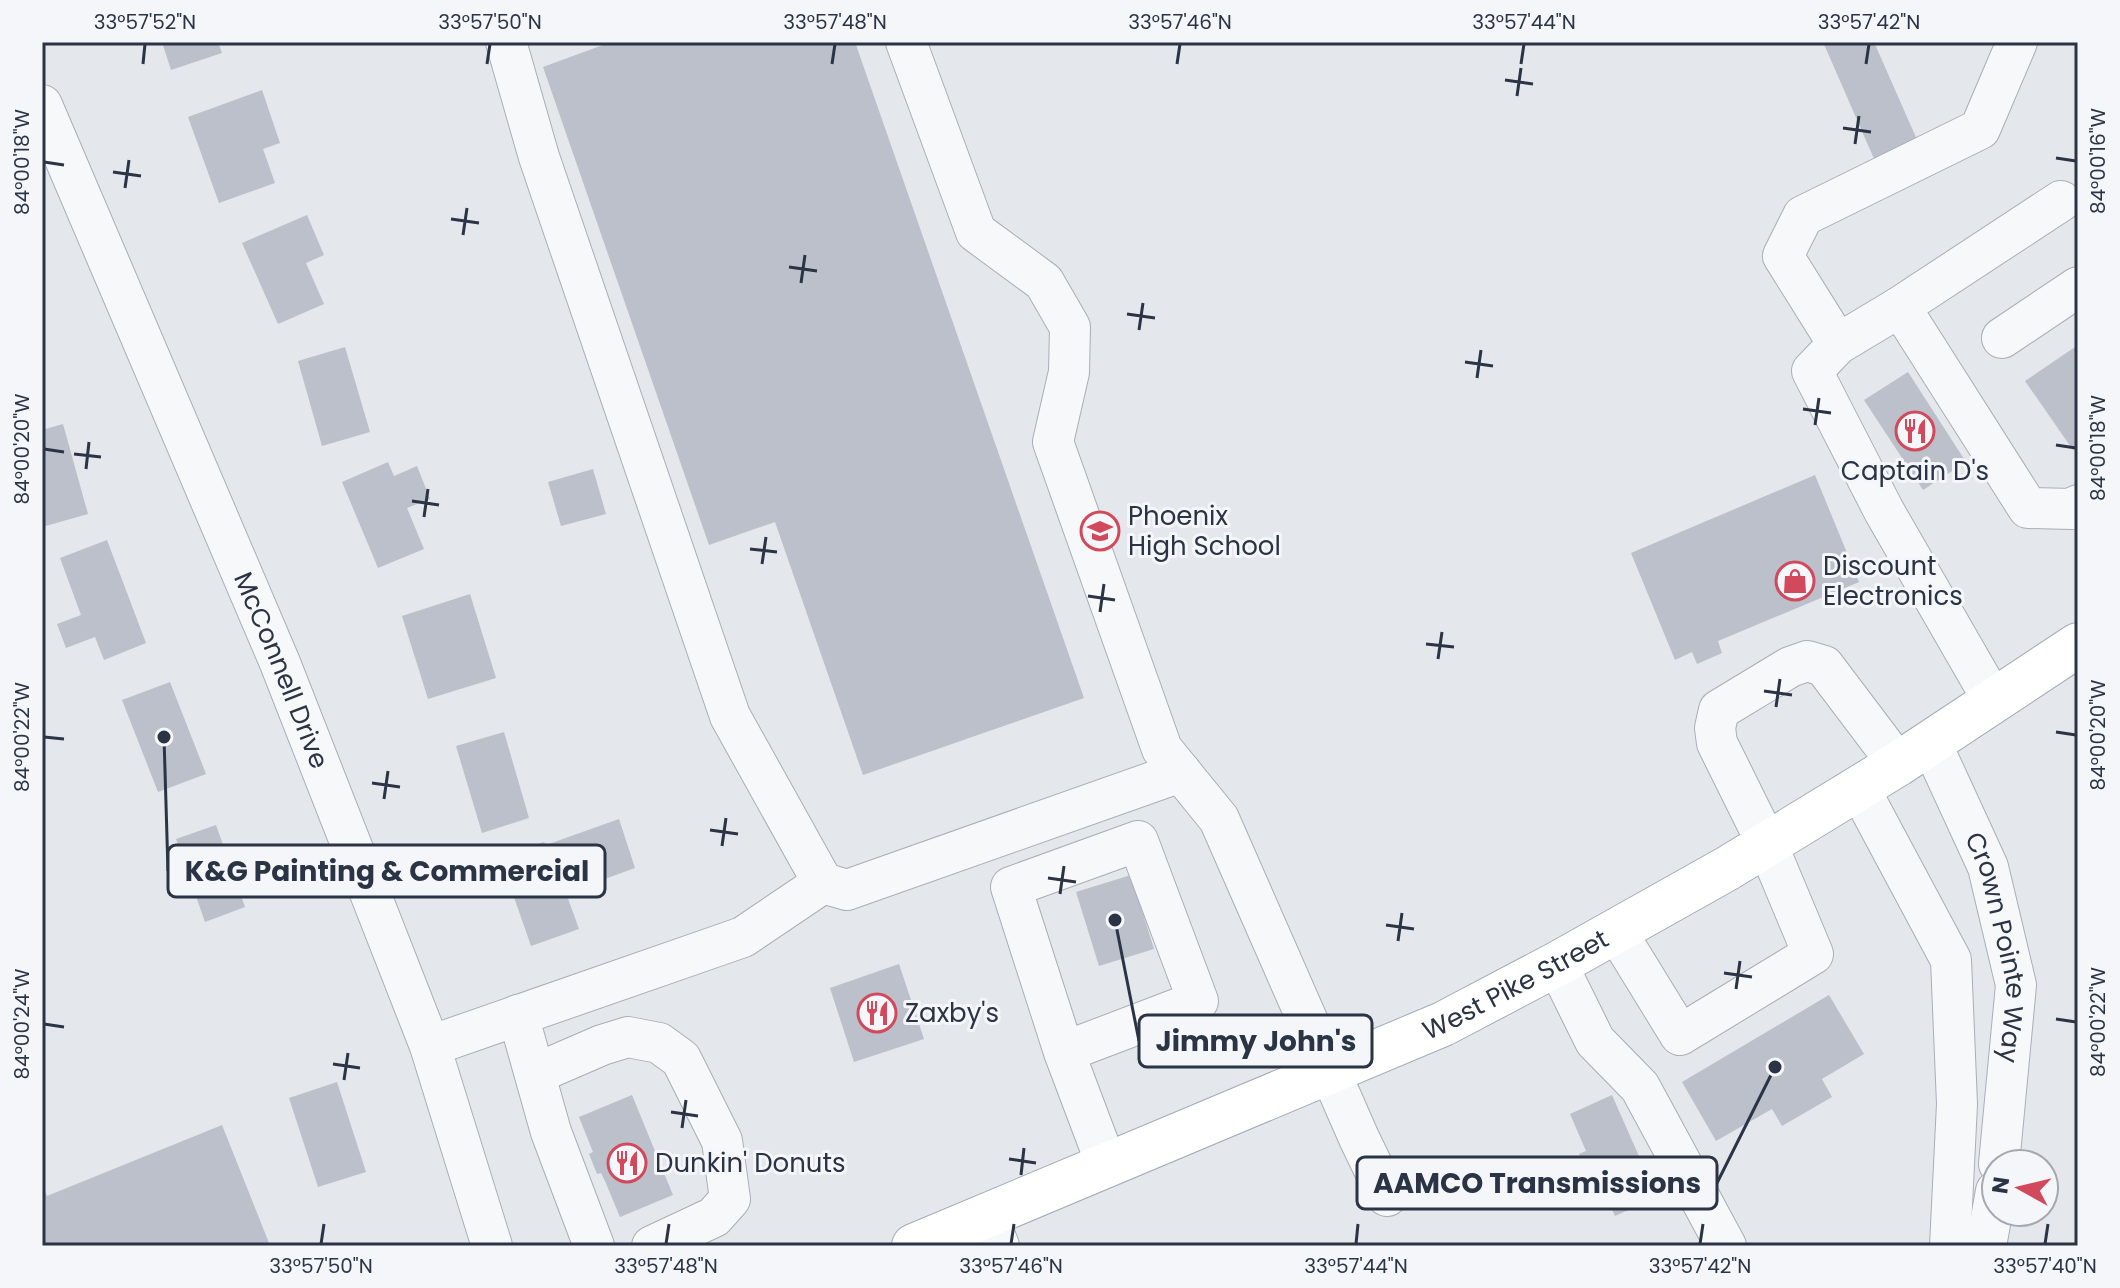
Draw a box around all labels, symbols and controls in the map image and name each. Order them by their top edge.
text: 33°57'52"N [94,8,196,36]
text: 33°57'50"N [438,8,542,36]
text: 33°57'48"N [783,8,887,36]
text: 33°57'46"N [1128,8,1232,36]
text: 33°57'44"N [1472,8,1576,36]
text: 33°57'42"N [1818,8,1920,36]
text: 84°00'16"W [2084,107,2112,214]
text: 84°00'18"W [8,108,36,215]
text: 84°00'20"W [8,393,36,505]
text: 84°00'18"W [2084,394,2112,501]
restaurant icon: Captain D's [1894,410,1936,452]
place label: Captain D's [1841,453,1989,489]
place label: Phoenix High School [1128,498,1281,564]
school or university icon: Phoenix High School [1079,510,1121,552]
place label: Discount Electronics [1823,548,1963,614]
shop icon: Discount Electronics [1774,560,1816,602]
street label: McConnell Drive [225,566,338,774]
text: 84°00'20"W [2084,679,2112,791]
text: 84°00'22"W [8,681,36,792]
street label: Crown Pointe Way [1956,826,2034,1065]
callout: K&G Painting & Commercial [168,845,605,897]
text: K&G Painting & Commercial [185,852,589,891]
street label: West Pike Street [1417,921,1615,1049]
text: 84°00'22"W [2084,966,2112,1077]
text: 84°00'24"W [8,968,36,1080]
restaurant icon: Zaxby's [856,992,898,1034]
place label: Zaxby's [905,995,999,1031]
callout: Jimmy John's [1139,1015,1372,1067]
text: Jimmy John's [1156,1022,1356,1061]
restaurant icon: Dunkin' Donuts [606,1142,648,1184]
place label: Dunkin' Donuts [655,1145,846,1181]
north arrow [1980,1148,2060,1228]
callout: AAMCO Transmissions [1357,1157,1717,1209]
text: AAMCO Transmissions [1373,1164,1701,1203]
text: N [1984,1175,2017,1196]
text: 33°57'50"N [269,1252,373,1280]
text: 33°57'48"N [614,1252,718,1280]
text: 33°57'46"N [959,1252,1063,1280]
text: 33°57'44"N [1304,1252,1408,1280]
text: 33°57'42"N [1649,1252,1751,1280]
text: 33°57'40"N [1993,1252,2097,1280]

